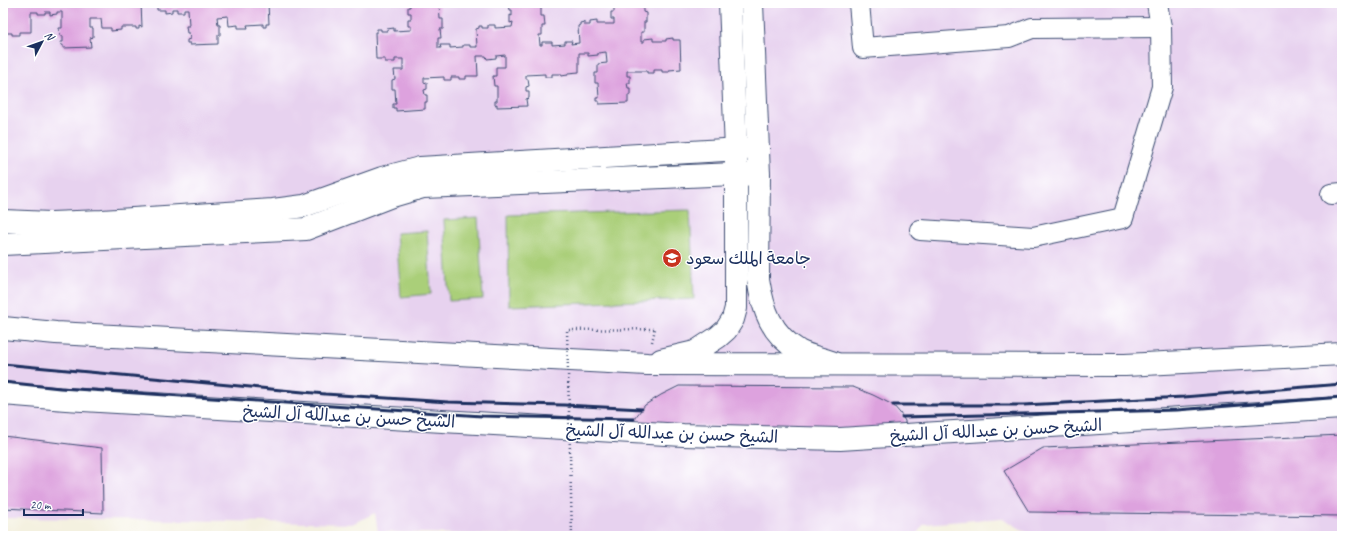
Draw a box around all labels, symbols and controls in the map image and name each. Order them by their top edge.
north arrow [22,22,62,62]
text: N [42,28,58,44]
school or university icon: جامعة الملك سعود [661,247,683,269]
place label: جامعة الملك سعود [686,248,811,270]
street label: الشيخ حسن بن عبدالله آل الشيخ [242,400,456,434]
street label: الشيخ حسن بن عبدالله آل الشيخ [889,414,1103,448]
street label: الشيخ حسن بن عبدالله آل الشيخ [565,419,779,449]
scale bar [24,491,83,517]
text: 20 m [30,497,52,513]

